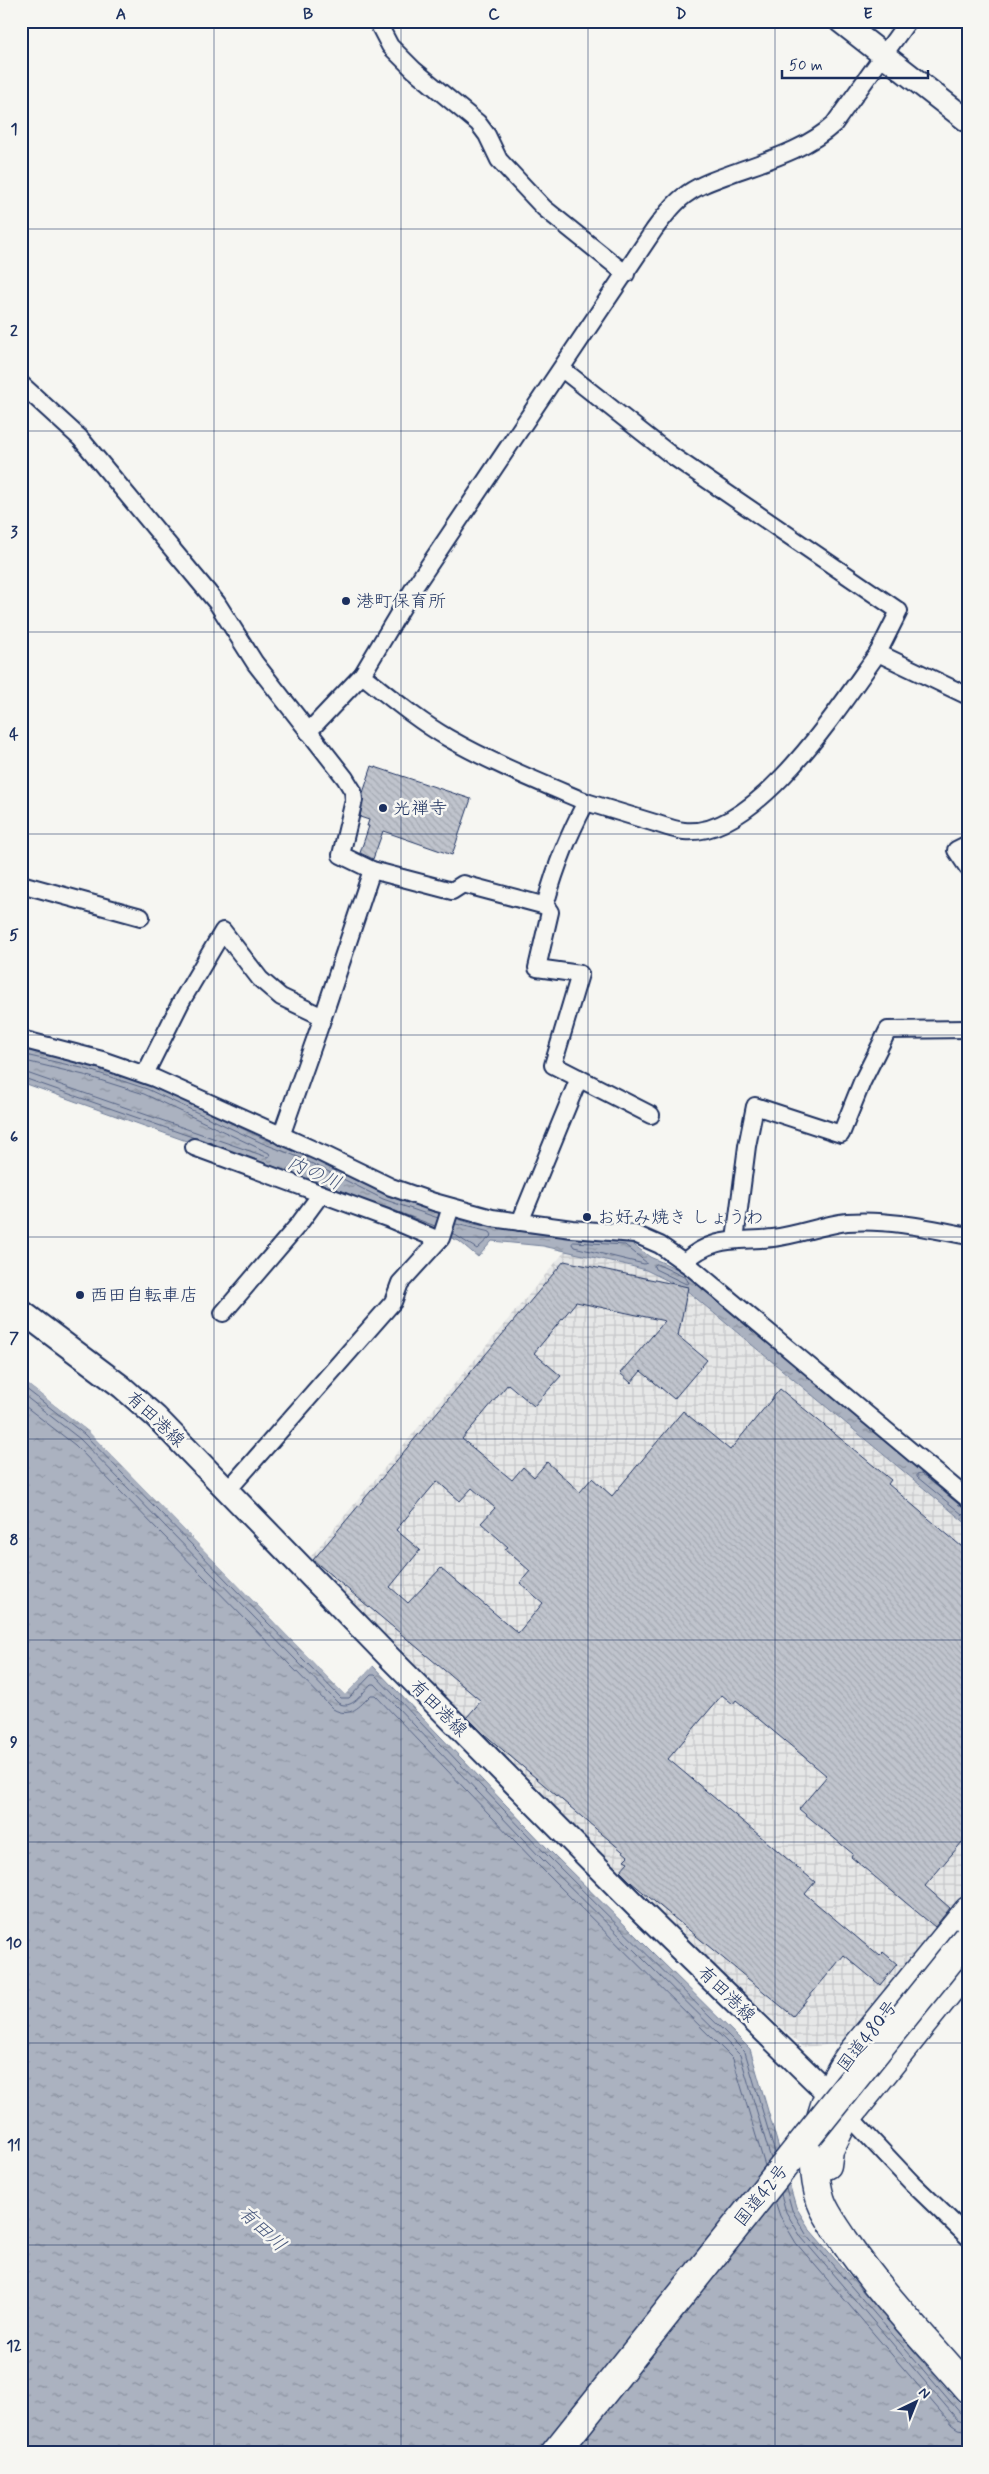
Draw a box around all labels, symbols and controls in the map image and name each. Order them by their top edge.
text: A [116,4,126,25]
text: B [303,4,313,25]
text: C [488,4,500,25]
text: D [675,4,687,25]
text: E [863,4,873,25]
scale bar [782,48,928,80]
text: 50 m [789,56,823,76]
text: 1 [10,119,18,140]
text: 2 [10,321,18,342]
text: 3 [10,522,18,543]
place label: 港町保育所 [356,590,446,614]
marker: 港町保育所 [340,595,352,607]
text: 4 [9,724,19,745]
place label: 光禅寺 [393,797,447,821]
marker: 光禅寺 [377,802,389,814]
text: 5 [9,925,19,946]
text: 6 [10,1127,18,1148]
water label: 内の川 [283,1150,346,1196]
place label: お好み焼き しょうわ [597,1206,764,1230]
marker: お好み焼き しょうわ [581,1211,593,1223]
place label: 西田自転車店 [90,1284,198,1308]
marker: 西田自転車店 [74,1289,86,1301]
text: 7 [9,1328,19,1349]
street label: 有田港線 [121,1386,190,1453]
text: 8 [9,1530,19,1551]
street label: 有田港線 [404,1675,472,1743]
text: 9 [10,1732,18,1753]
text: 10 [6,1933,22,1954]
street label: 有田港線 [692,1961,761,2028]
street label: 国道480号 [832,1996,903,2078]
text: 11 [7,2135,21,2156]
street label: 国道42号 [729,2159,794,2232]
water label: 有田川 [233,2201,291,2258]
text: 12 [6,2336,22,2357]
north arrow [892,2376,942,2426]
text: N [915,2383,934,2403]

